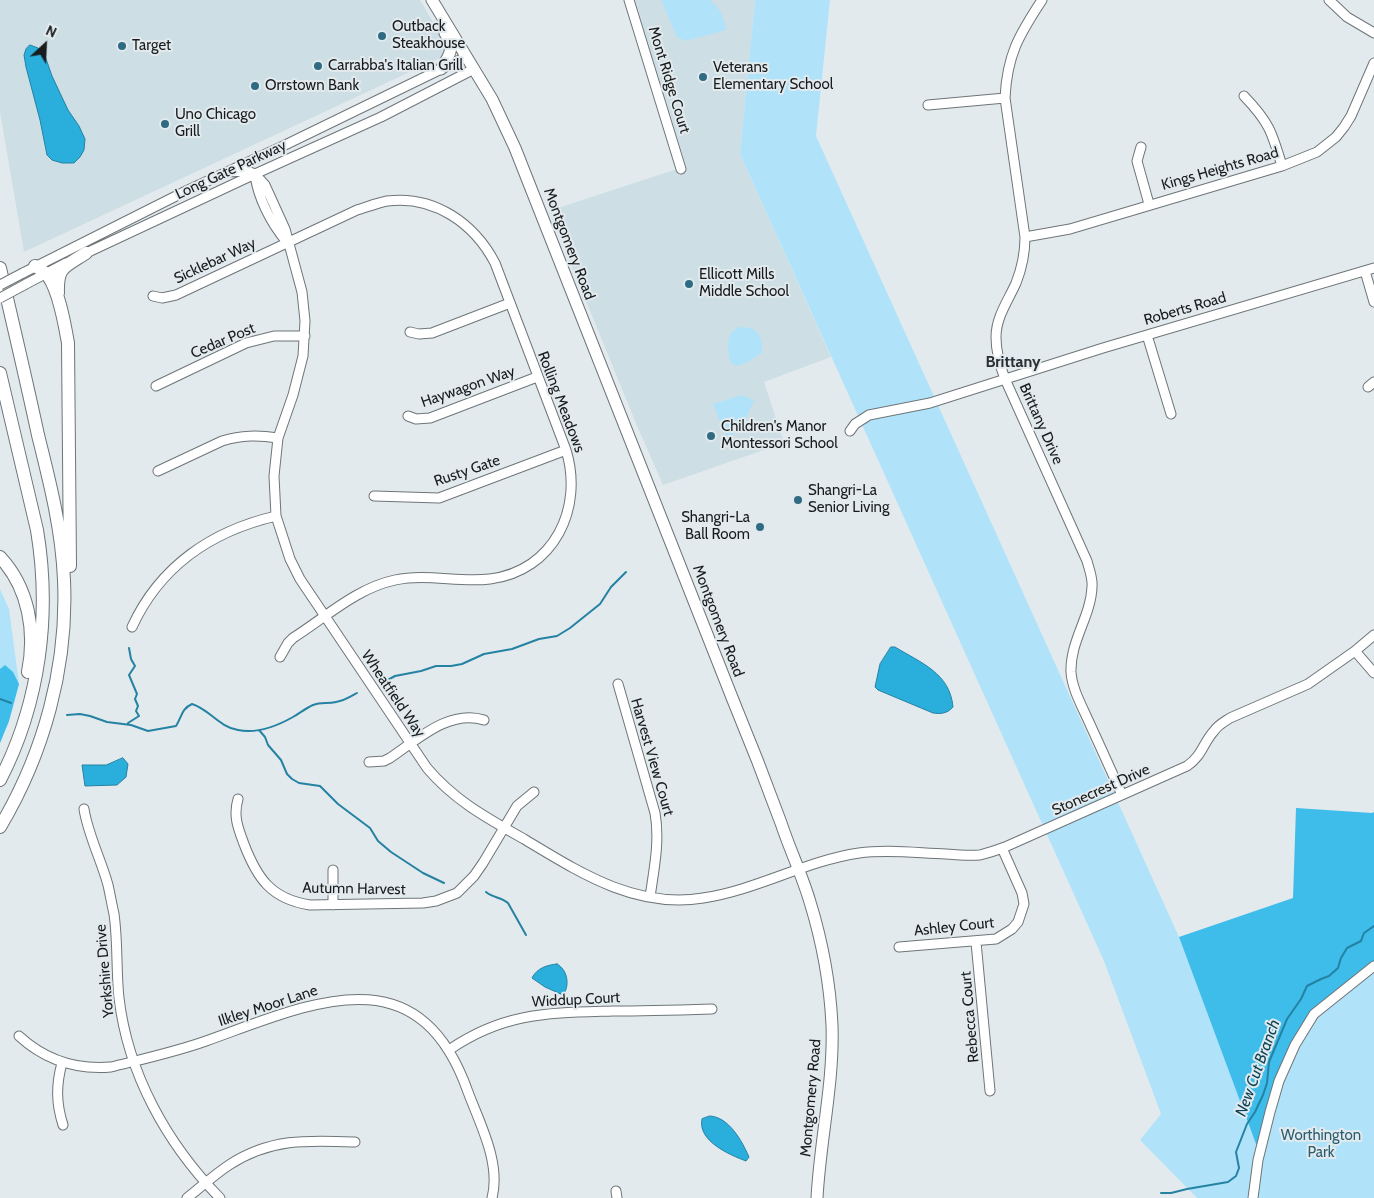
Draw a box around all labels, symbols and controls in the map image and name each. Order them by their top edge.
place label: Outback Steakhouse [392,18,465,53]
north arrow [20,20,70,70]
text: N [43,21,60,42]
street label: Mont Ridge Court [644,24,694,136]
marker: Outback Steakhouse [376,30,388,42]
place label: Target [132,37,171,55]
marker: Target [116,40,128,52]
place label: Carrabba's Italian Grill [328,57,463,75]
place label: Veterans Elementary School [713,59,833,94]
marker: Carrabba's Italian Grill [312,60,324,72]
marker: Veterans Elementary School [697,71,709,83]
place label: Orrstown Bank [265,77,359,95]
marker: Orrstown Bank [249,80,261,92]
place label: Uno Chicago Grill [175,106,256,141]
marker: Uno Chicago Grill [159,118,171,130]
street label: Long Gate Parkway [173,136,289,204]
street label: Kings Heights Road [1159,144,1281,194]
street label: Montgomery Road [539,186,599,302]
street label: Sicklebar Way [171,234,259,288]
place label: Ellicott Mills Middle School [699,266,789,301]
marker: Ellicott Mills Middle School [683,278,695,290]
street label: Roberts Road [1142,289,1228,329]
street label: Cedar Post [188,319,258,363]
street label: Rolling Meadows [533,349,589,455]
district label: Brittany [985,352,1041,372]
street label: Haywagon Way [419,362,517,412]
street label: Brittany Drive [1015,381,1067,467]
place label: Children's Manor Montessori School [721,418,838,453]
marker: Children's Manor Montessori School [705,430,717,442]
street label: Rusty Gate [432,451,502,491]
place label: Shangri-La Senior Living [808,482,889,517]
marker: Shangri-La Senior Living [792,494,804,506]
place label: Shangri-La Ball Room [681,509,750,544]
marker: Shangri-La Ball Room [754,521,766,533]
street label: Montgomery Road [688,563,748,679]
street label: Wheatfield Way [357,647,429,741]
street label: Harvest View Court [627,696,677,818]
street label: Stonecrest Drive [1049,760,1153,820]
street label: Autumn Harvest [302,879,406,899]
street label: Ashley Court [913,914,995,940]
street label: Yorkshire Drive [92,924,118,1018]
street label: Rebecca Court [957,971,983,1063]
street label: Ilkley Moor Lane [216,981,320,1031]
street label: Widdup Court [531,989,621,1011]
water label: New Cut Branch [1232,1017,1284,1119]
street label: Montgomery Road [797,1038,825,1158]
park label: Worthington Park [1281,1127,1361,1162]

